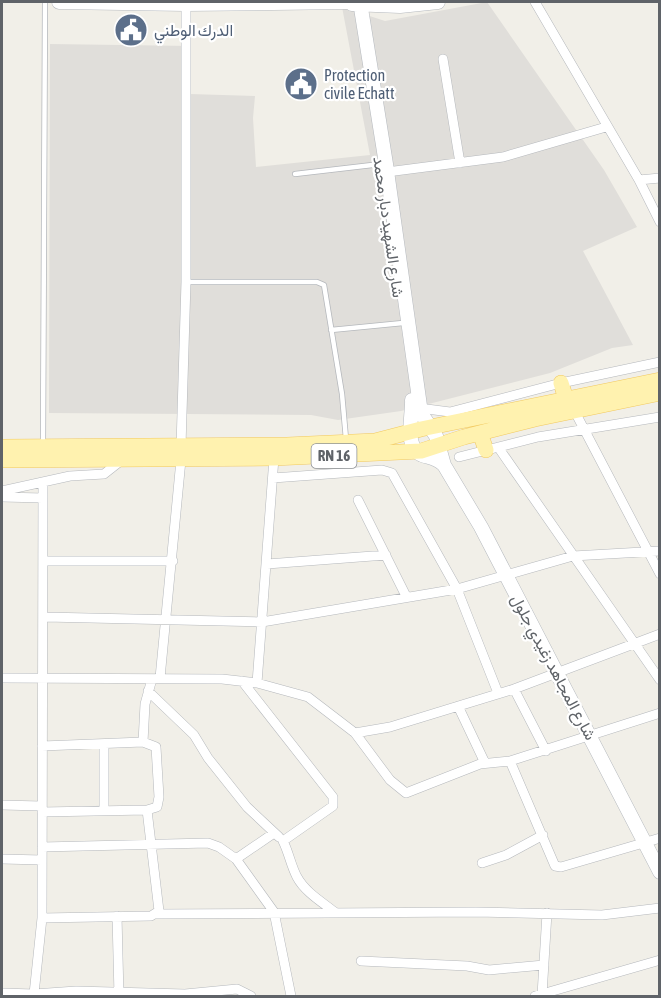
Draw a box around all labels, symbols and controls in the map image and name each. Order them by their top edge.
public building icon: الدرك الوطني [113,12,149,48]
place label: الدرك الوطني [154,21,233,44]
public building icon: Protection civile Echatt [283,66,319,102]
place label: Protection civile Echatt [324,66,395,102]
street label: شارع الشهيد دبار محمد [367,155,408,299]
road number: RN 16 [312,444,356,468]
street label: شارع المجاهد زغيدي جلول [504,591,600,745]

